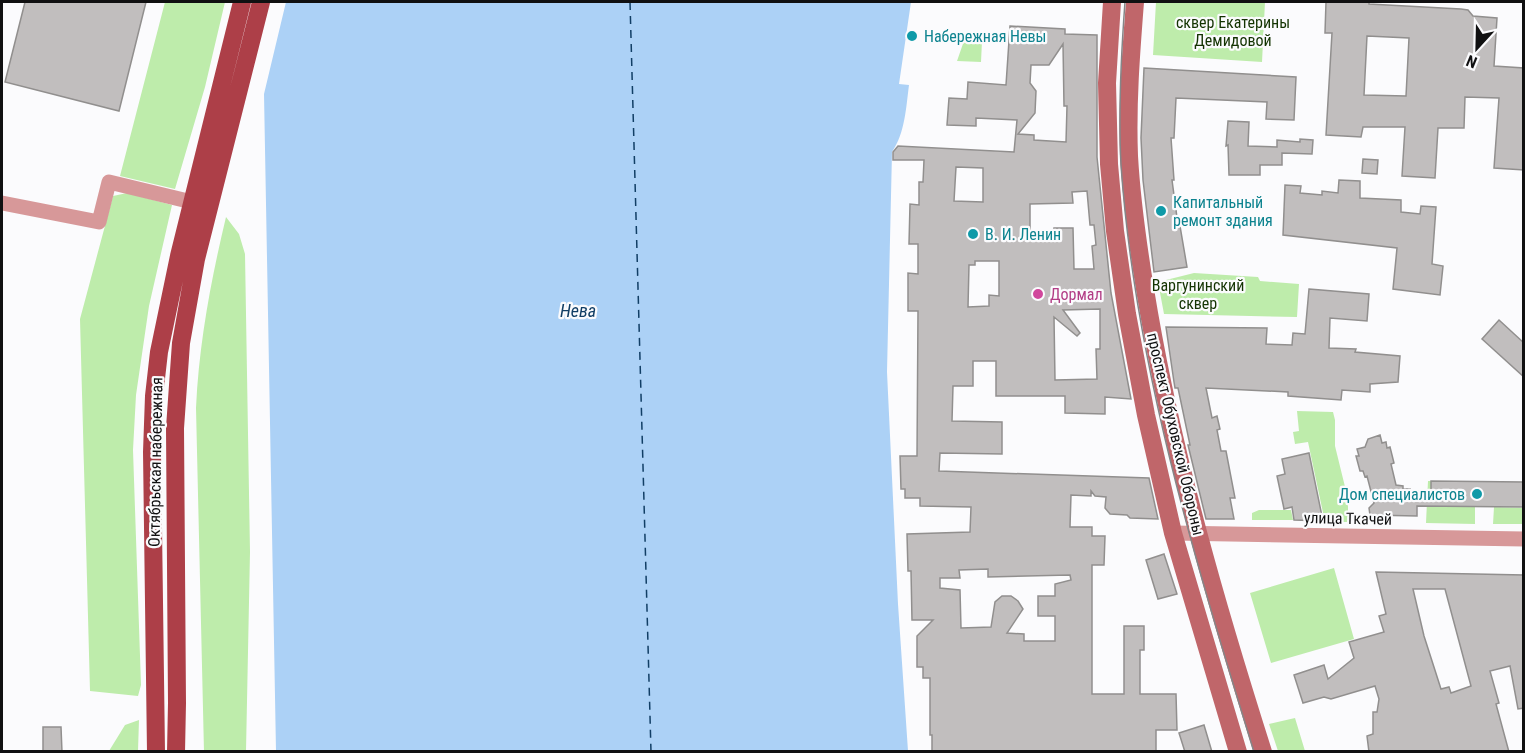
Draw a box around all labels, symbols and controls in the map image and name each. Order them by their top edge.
park label: сквер Екатерины Демидовой [1176,13,1290,50]
north arrow [1447,18,1507,78]
place label: Набережная Невы [924,27,1046,46]
marker: Набережная Невы [905,29,919,43]
text: N [1463,51,1480,72]
place label: Капитальный ремонт здания [1173,193,1273,230]
marker: Капитальный ремонт здания [1154,204,1168,218]
place label: В. И. Ленин [985,225,1061,244]
marker: В. И. Ленин [966,227,980,241]
park label: Варгунинский сквер [1152,276,1244,313]
place label: Дормал [1050,285,1103,304]
marker: Дормал [1031,287,1045,301]
water label: Нева [560,300,596,321]
street label: проспект Обуховской Обороны [1143,331,1208,537]
street label: Октябрьская набережная [145,377,166,547]
place label: Дом специалистов [1339,485,1465,504]
marker: Дом специалистов [1470,487,1484,501]
street label: улица Ткачей [1304,508,1392,529]

